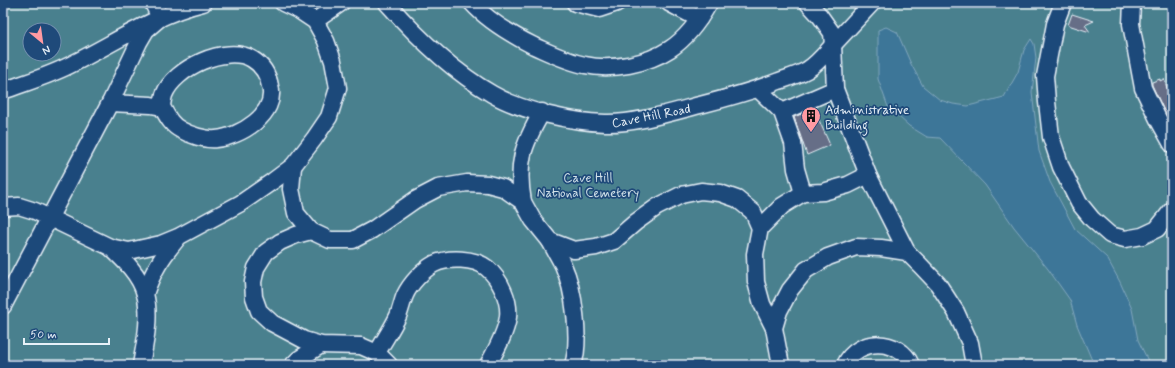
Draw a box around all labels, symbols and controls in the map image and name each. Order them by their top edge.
north arrow [22,22,62,62]
text: N [40,42,53,58]
street label: Cave Hill Road [610,101,692,132]
place label: Administrative Building [825,102,909,136]
building icon: Administrative Building [800,105,822,133]
park label: Cave Hill National Cemetery [537,170,639,202]
scale bar [24,320,109,346]
text: 50 m [30,327,57,343]

